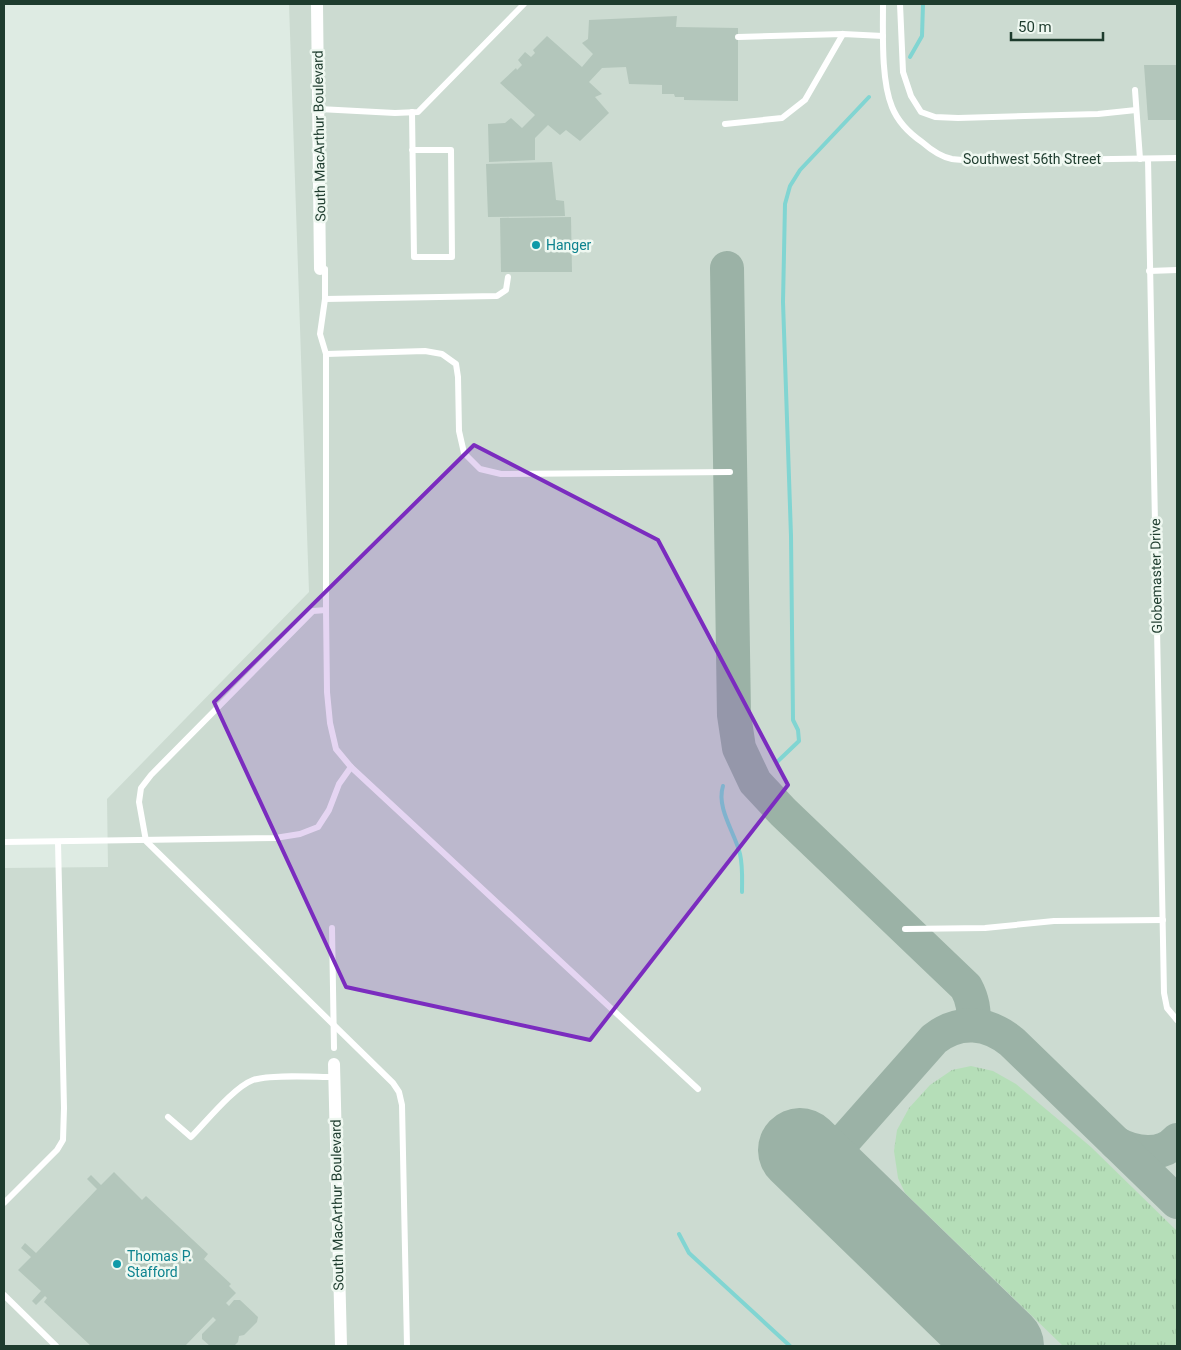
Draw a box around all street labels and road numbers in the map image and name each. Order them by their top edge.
street label: South MacArthur Boulevard [310,50,328,222]
street label: Southwest 56th Street [963,151,1101,167]
street label: Globemaster Drive [1147,518,1165,634]
street label: South MacArthur Boulevard [328,1119,346,1291]

